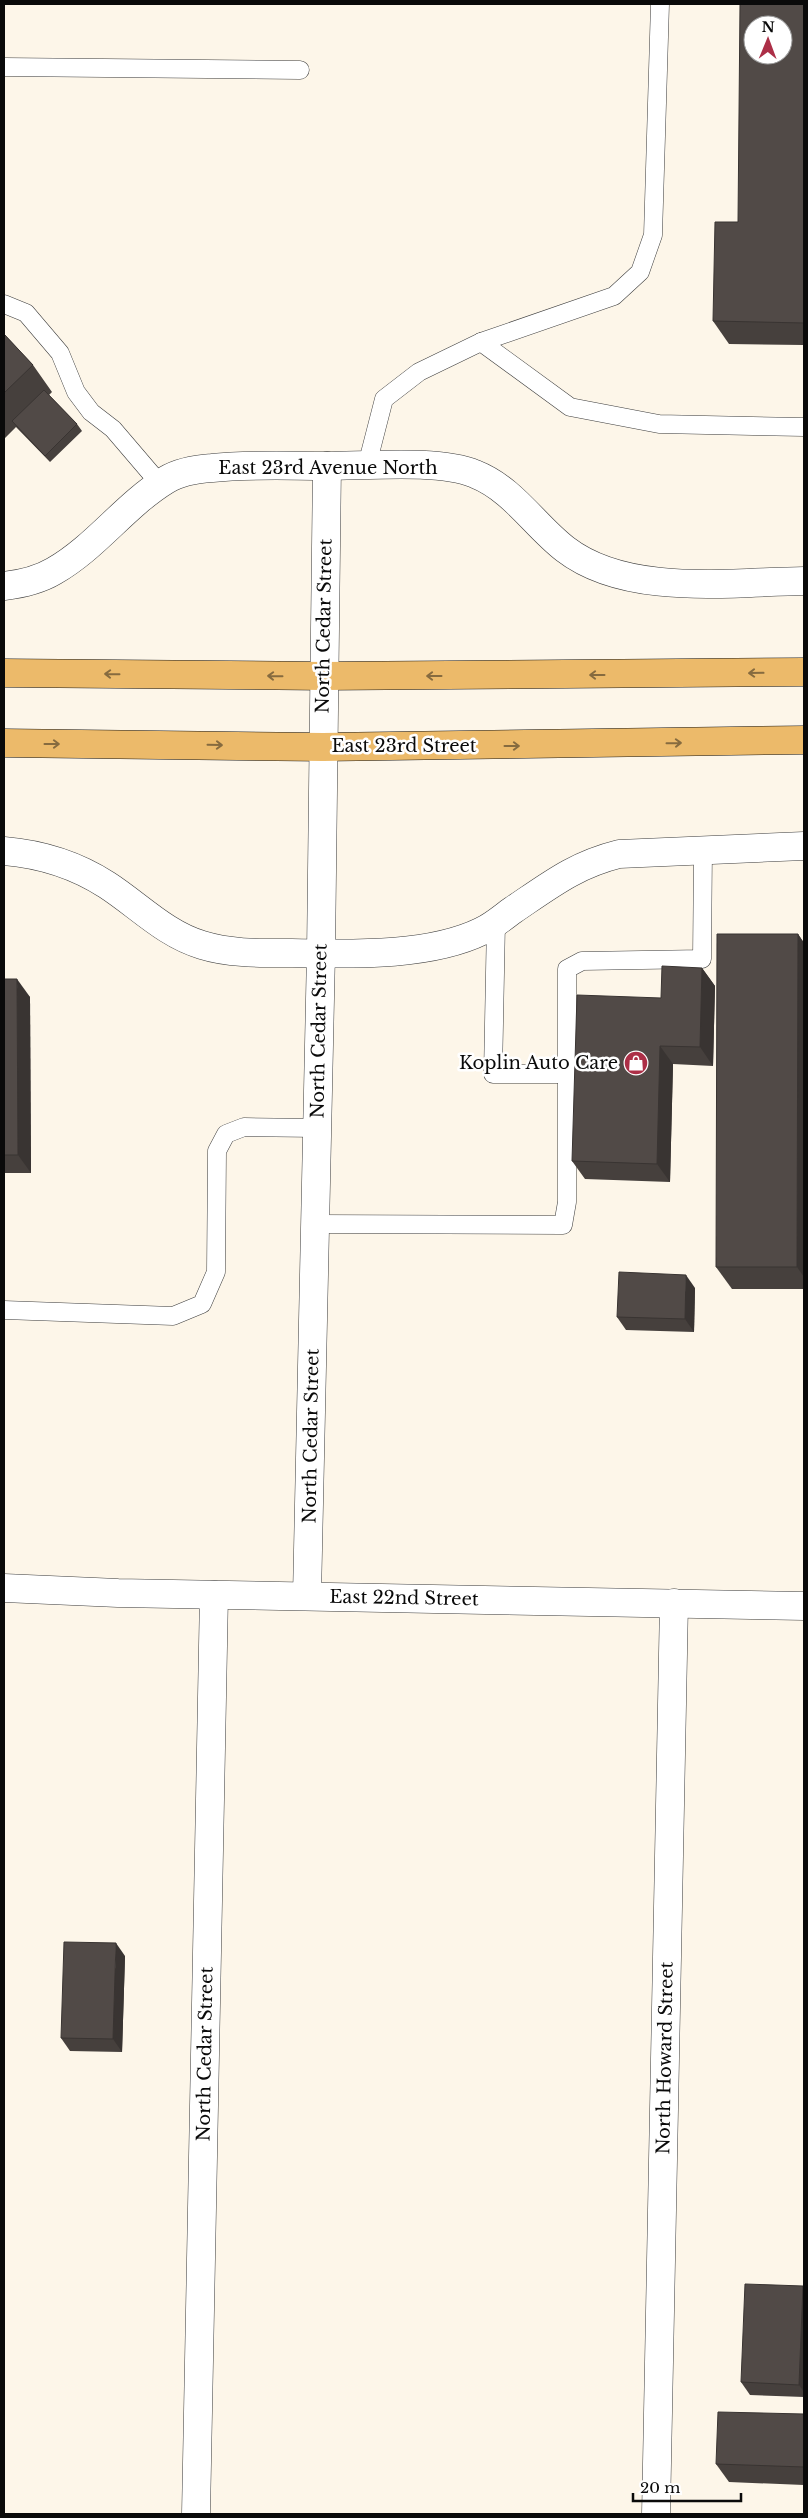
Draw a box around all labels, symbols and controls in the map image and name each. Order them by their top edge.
north arrow [743,15,793,65]
text: N [761,18,775,36]
street label: East 23rd Avenue North [218,457,438,479]
street label: North Cedar Street [311,538,337,714]
one-way arrow [748,668,764,678]
one-way arrow [105,670,121,679]
one-way arrow [589,670,606,680]
one-way arrow [267,671,284,681]
one-way arrow [427,671,443,681]
street label: East 23rd Street [331,735,477,757]
one-way arrow [666,738,682,748]
one-way arrow [44,739,60,749]
one-way arrow [206,740,223,750]
one-way arrow [503,741,519,751]
street label: North Cedar Street [306,943,332,1119]
shop icon: Koplin Auto Care [623,1050,649,1076]
place label: Koplin Auto Care [459,1052,618,1074]
street label: North Cedar Street [298,1348,324,1524]
street label: East 22nd Street [329,1586,479,1610]
street label: North Howard Street [652,1961,678,2155]
street label: North Cedar Street [192,1966,218,2142]
scale bar [633,2470,740,2502]
text: 20 m [640,2478,680,2497]

